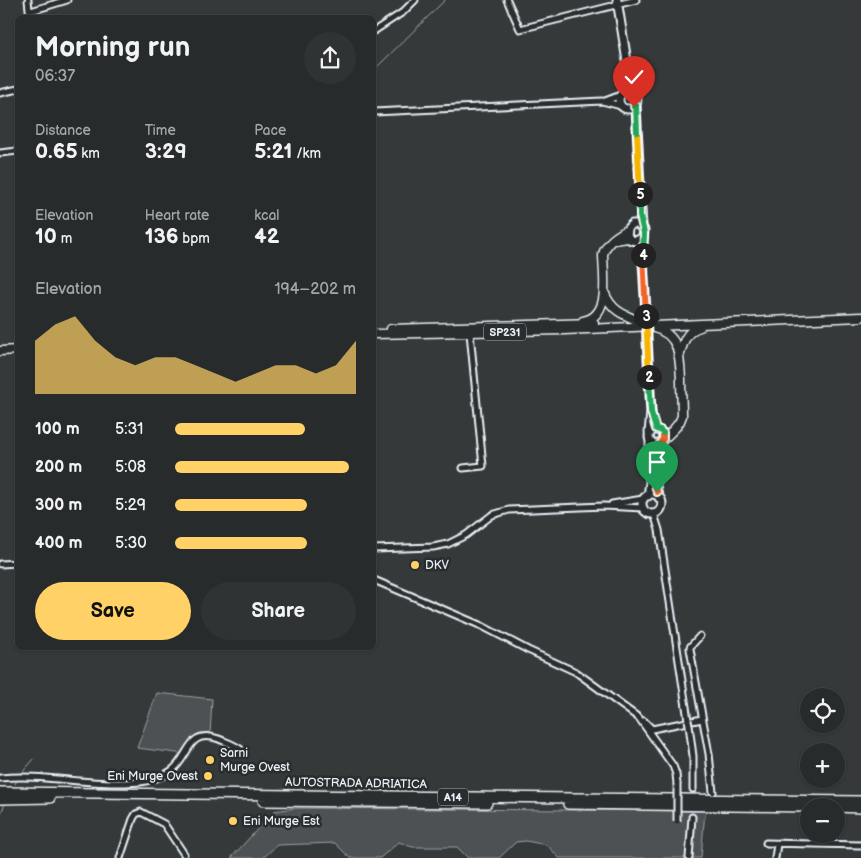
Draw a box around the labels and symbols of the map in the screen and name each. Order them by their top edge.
pin [613,56,655,107]
pin: 5 [628,182,652,206]
pin: 4 [630,242,656,268]
pin: 3 [634,304,658,328]
road number: SP231 [484,324,526,341]
pin: 2 [636,364,662,390]
pin [636,441,678,492]
place label: DKV [425,558,449,573]
marker: DKV [409,559,421,571]
place label: Sarni Murge Ovest [220,746,290,775]
marker: Sarni Murge Ovest [204,754,216,766]
place label: Eni Murge Ovest [107,769,198,784]
marker: Eni Murge Ovest [202,770,214,782]
street label: AUTOSTRADA ADRIATICA [285,775,428,792]
road number: A14 [438,789,468,806]
place label: Eni Murge Est [243,814,320,829]
marker: Eni Murge Est [227,815,239,827]

